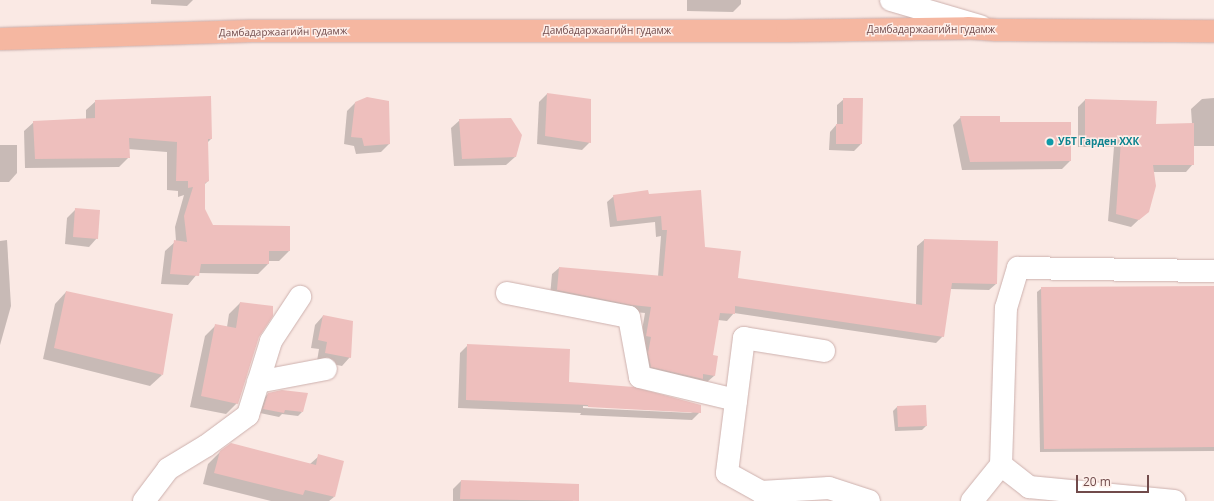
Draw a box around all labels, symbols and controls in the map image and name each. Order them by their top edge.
street label: Дамбадаржаагийн гудамж [867,24,995,36]
street label: Дамбадаржаагийн гудамж [219,25,347,39]
street label: Дамбадаржаагийн гудамж [543,25,671,37]
place label: УБТ Гарден ХХК [1058,136,1139,148]
marker: УБТ Гарден ХХК [1045,137,1055,147]
scale bar [1078,467,1151,493]
text: 20 m [1083,473,1111,490]

